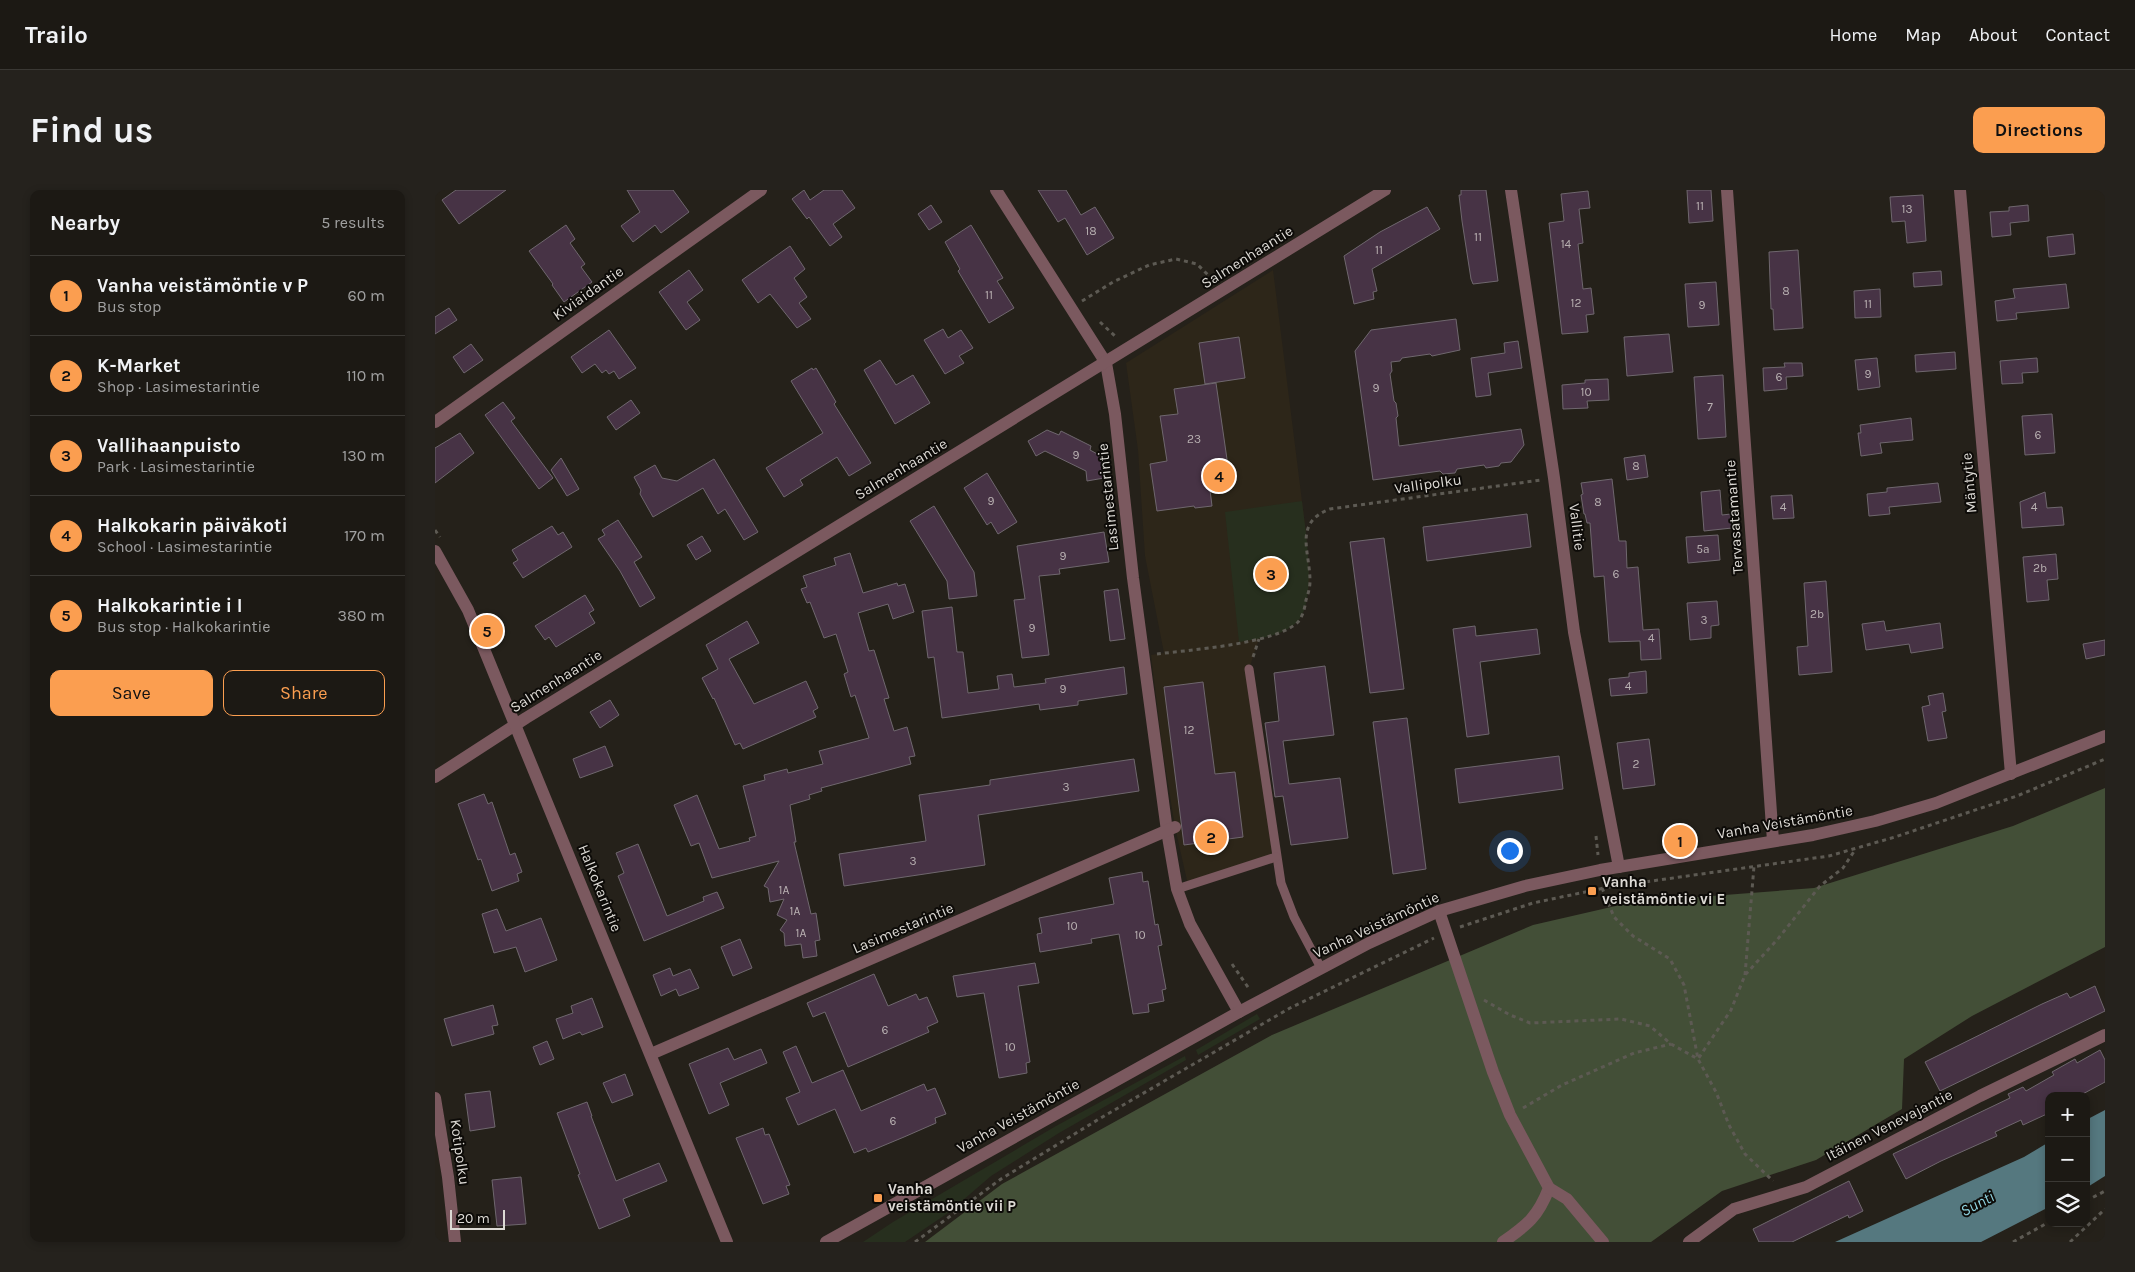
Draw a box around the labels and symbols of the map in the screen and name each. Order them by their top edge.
house number: 11 [1696,199,1704,213]
house number: 13 [1901,202,1913,216]
street label: Salmenhaantie [1198,222,1296,292]
house number: 18 [1085,224,1097,238]
house number: 11 [1474,230,1482,244]
house number: 14 [1561,237,1572,251]
house number: 11 [1375,243,1383,257]
street label: Kiviaidantie [549,262,627,324]
house number: 8 [1782,284,1790,298]
house number: 11 [985,288,993,302]
house number: 12 [1571,296,1582,310]
house number: 11 [1864,297,1872,311]
house number: 9 [1699,298,1706,312]
house number: 9 [1865,367,1872,381]
house number: 6 [1776,370,1783,384]
house number: 9 [1373,381,1380,395]
house number: 10 [1580,385,1592,399]
house number: 7 [1707,400,1713,414]
house number: 6 [2035,428,2042,442]
house number: 23 [1187,432,1201,446]
street label: Salmenhaantie [851,434,951,504]
street label: Lasimestarintie [1093,442,1123,552]
house number: 9 [1073,448,1080,462]
street label: Mäntytie [1957,452,1981,514]
pin: 4 [1203,457,1235,495]
house number: 8 [1632,459,1640,473]
street label: Tervasatamantie [1721,459,1747,575]
street label: Vallipolku [1393,470,1463,498]
house number: 9 [988,494,995,508]
house number: 8 [1594,495,1602,509]
house number: 4 [1780,500,1787,514]
house number: 4 [2031,500,2038,514]
street label: Vallitie [1565,503,1589,551]
house number: 5a [1696,542,1710,556]
house number: 9 [1060,549,1067,563]
pin: 3 [1255,555,1287,593]
house number: 2b [2033,561,2047,575]
house number: 6 [1613,567,1620,581]
house number: 2b [1810,607,1824,621]
pin: 5 [471,612,503,650]
house number: 3 [1700,613,1708,627]
house number: 9 [1029,621,1036,635]
house number: 4 [1648,631,1655,645]
street label: Salmenhaantie [507,646,605,716]
house number: 4 [1625,679,1632,693]
house number: 9 [1060,682,1067,696]
house number: 12 [1184,723,1195,737]
house number: 2 [1633,757,1640,771]
house number: 3 [1062,780,1070,794]
street label: Vanha Veistämöntie [1716,801,1854,843]
pin: 2 [1195,818,1227,856]
pin: 1 [1664,822,1696,860]
your location [1497,838,1523,864]
street label: Halkokarintie [574,842,626,934]
house number: 3 [909,854,917,868]
place label: Vanha veistämöntie vi E [1602,873,1725,908]
house number: 1A [779,883,790,897]
marker: Vanha veistämöntie vi E [1586,885,1598,897]
street label: Vanha Veistämöntie [1310,888,1442,962]
street label: Lasimestarintie [850,899,956,957]
house number: 1A [790,904,801,918]
house number: 10 [1066,919,1078,933]
house number: 1A [796,926,807,940]
house number: 10 [1134,928,1146,942]
house number: 6 [882,1023,889,1037]
house number: 10 [1004,1040,1016,1054]
street label: Vanha Veistämöntie [954,1075,1082,1157]
street label: Itäinen Venevajantie [1823,1085,1955,1165]
house number: 6 [890,1114,897,1128]
street label: Kotipolku [446,1118,474,1186]
place label: Vanha veistämöntie vii P [888,1180,1016,1215]
water label: Sunti [1957,1187,1998,1220]
marker: Vanha veistämöntie vii P [872,1192,884,1204]
scale bar [450,1207,505,1230]

